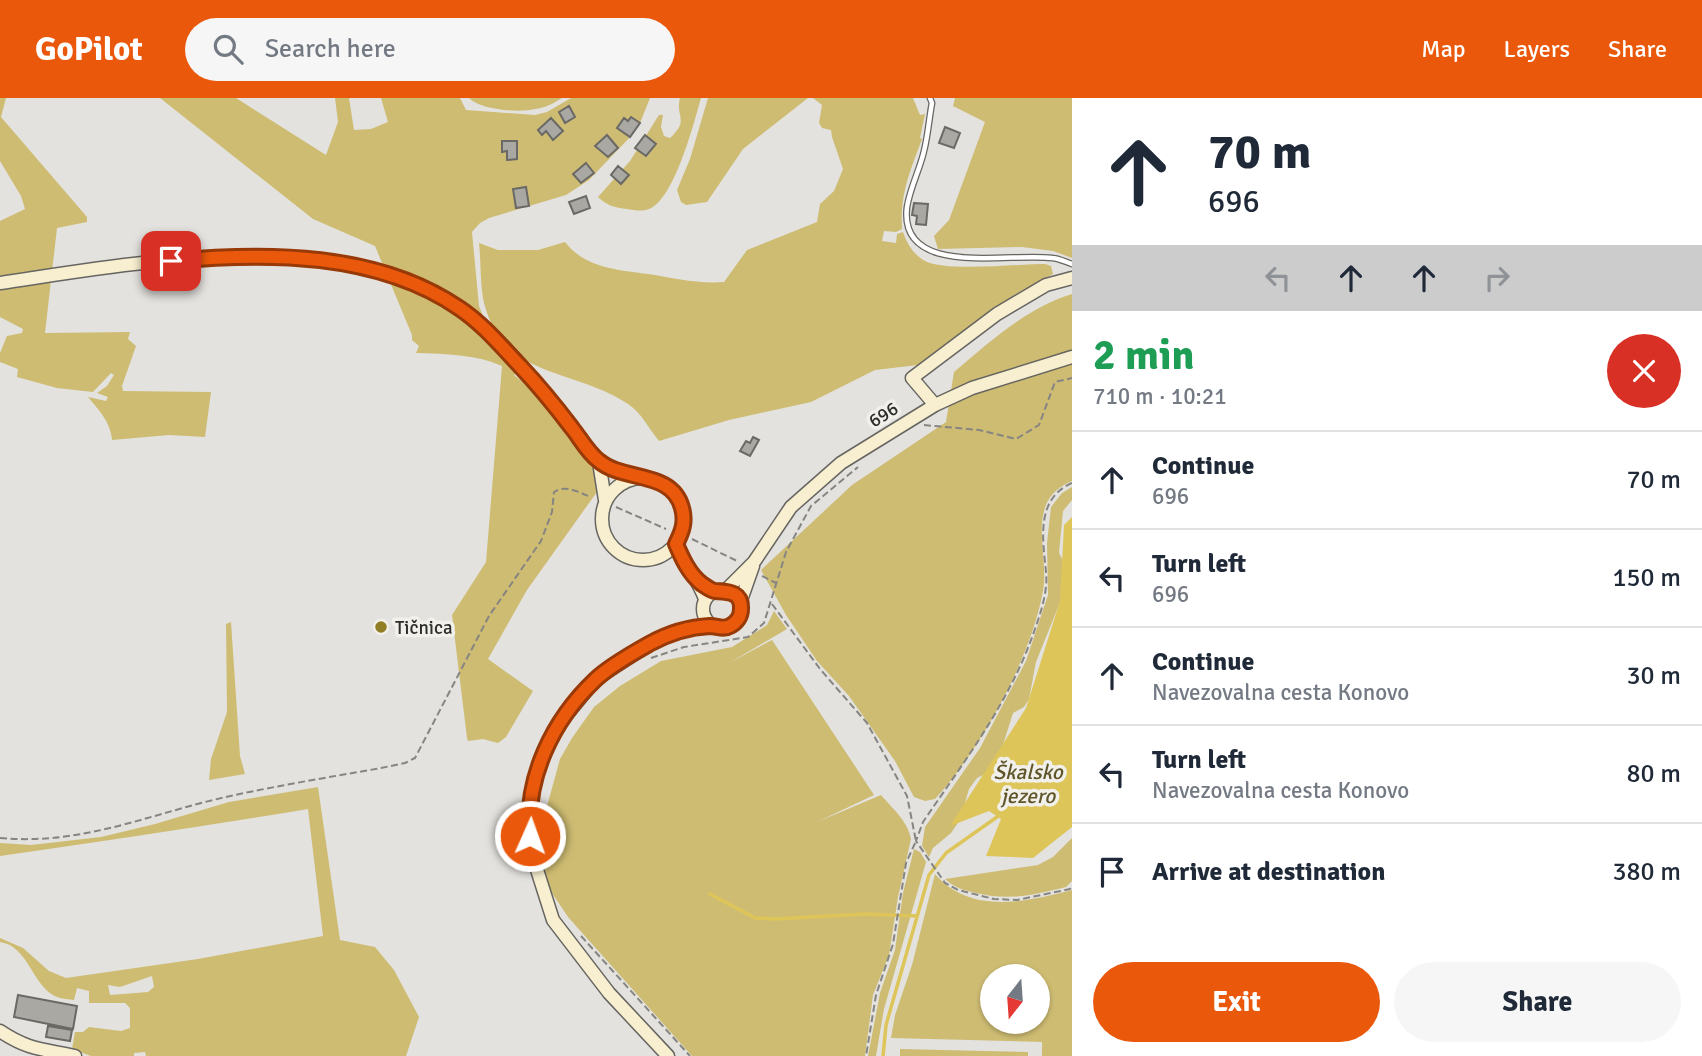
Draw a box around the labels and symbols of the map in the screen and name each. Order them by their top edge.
pin [141,231,201,291]
street label: 696 [864,397,903,433]
place label: Tičnica [395,616,453,640]
marker: Tičnica [373,619,389,635]
water label: Škalsko jezero [993,759,1064,809]
position arrow [493,799,567,873]
north arrow [980,964,1050,1034]

